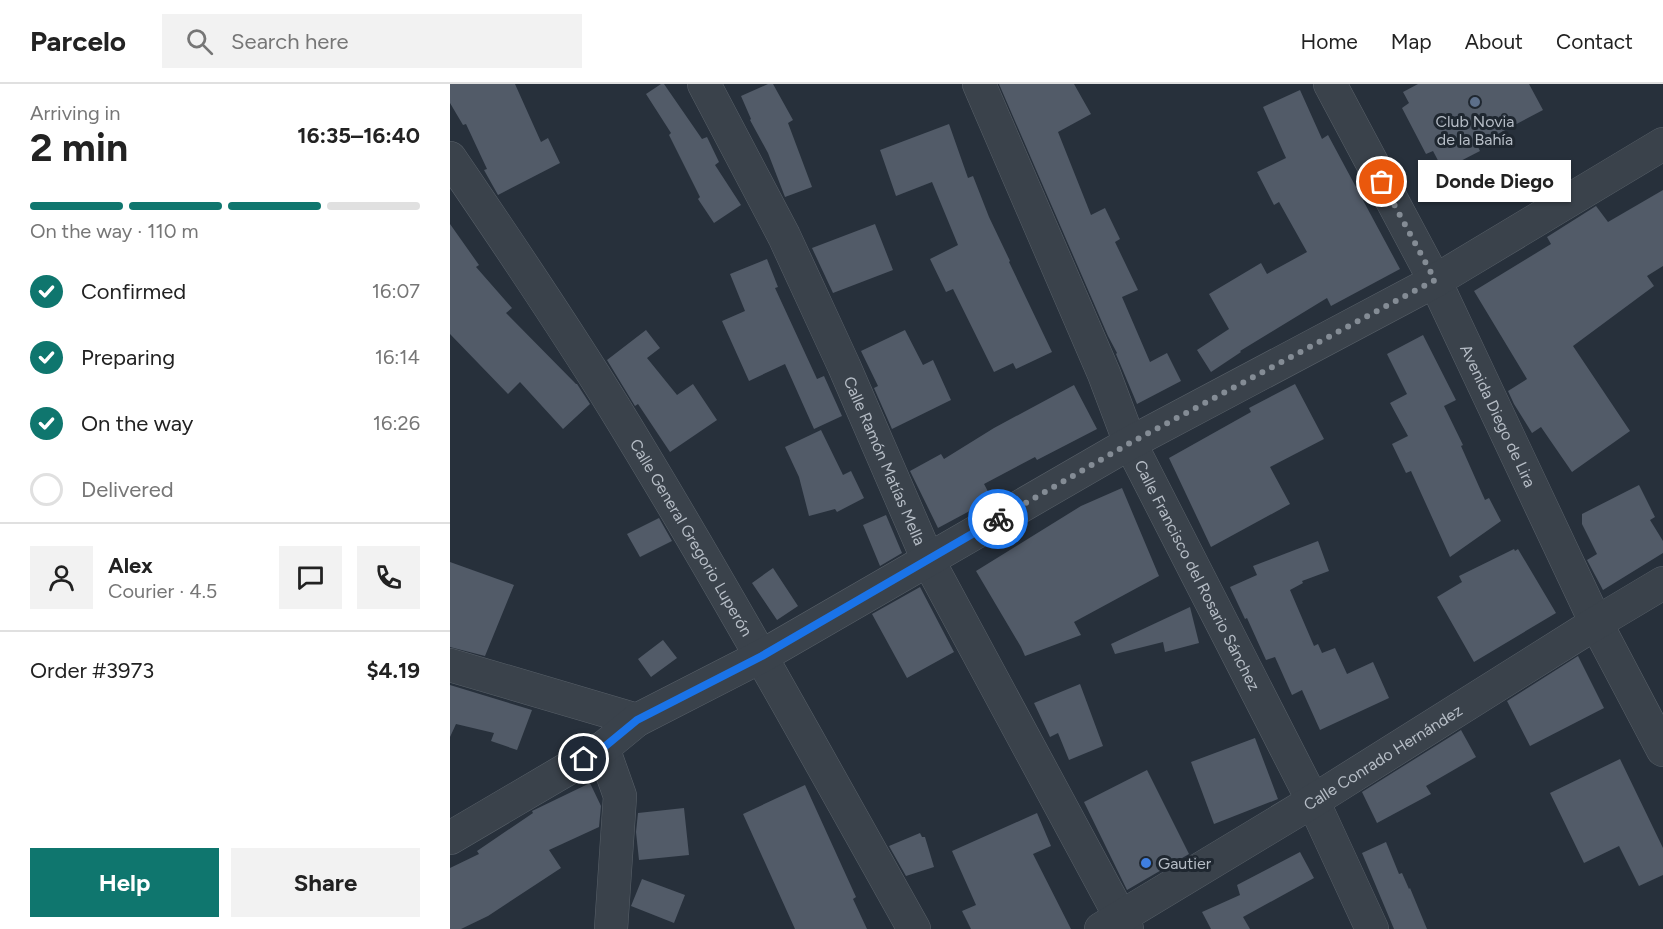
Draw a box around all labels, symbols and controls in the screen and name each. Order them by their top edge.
search box [162,14,582,68]
text: Parcelo [30,24,126,58]
icon: search [183,25,216,58]
text: Search here [231,28,349,55]
text: Home [1301,29,1358,54]
text: Map [1391,29,1432,54]
text: About [1465,29,1523,54]
text: Contact [1556,29,1633,54]
marker: Club Novia de la Bahía [1468,95,1482,109]
text: Arriving in [30,101,120,125]
place label: Club Novia de la Bahía [1436,112,1514,149]
text: 16:35–16:40 [297,122,420,149]
text: 2 min [30,124,128,171]
pin [1356,156,1407,207]
callout: Donde Diego [1418,161,1571,203]
icon: bag [1365,165,1398,198]
text: Donde Diego [1435,169,1554,193]
text: On the way · 110 m [30,219,198,243]
icon: check [30,275,63,308]
text: Confirmed [81,278,186,305]
text: 16:07 [372,279,420,303]
icon: check [30,341,63,374]
street label: Avenida Diego de Lira [1456,341,1540,490]
text: Preparing [81,344,175,371]
text: 16:14 [375,345,420,369]
street label: Calle Ramón Matías Mella [840,373,929,548]
icon: check [30,407,63,440]
text: On the way [81,410,193,437]
text: 16:26 [373,411,420,435]
street label: Calle General Gregorio Luperón [626,436,756,640]
street label: Calle Francisco del Rosario Sánchez [1130,457,1264,694]
text: Delivered [81,476,174,503]
courier [968,489,1028,549]
icon: bike [982,503,1015,536]
button: person [30,546,93,609]
button: chat [279,546,342,609]
button: phone [357,546,420,609]
text: Alex [108,552,153,579]
text: Courier · 4.5 [108,579,217,603]
text: Order #3973 [30,657,154,684]
text: $4.19 [366,657,420,684]
street label: Calle Conrado Hernández [1300,701,1466,814]
pin [558,733,609,784]
icon: home [567,742,600,775]
button: Help [30,848,219,917]
button: Share [231,848,420,917]
place label: Gautier [1158,854,1212,873]
marker: Gautier [1139,856,1153,870]

